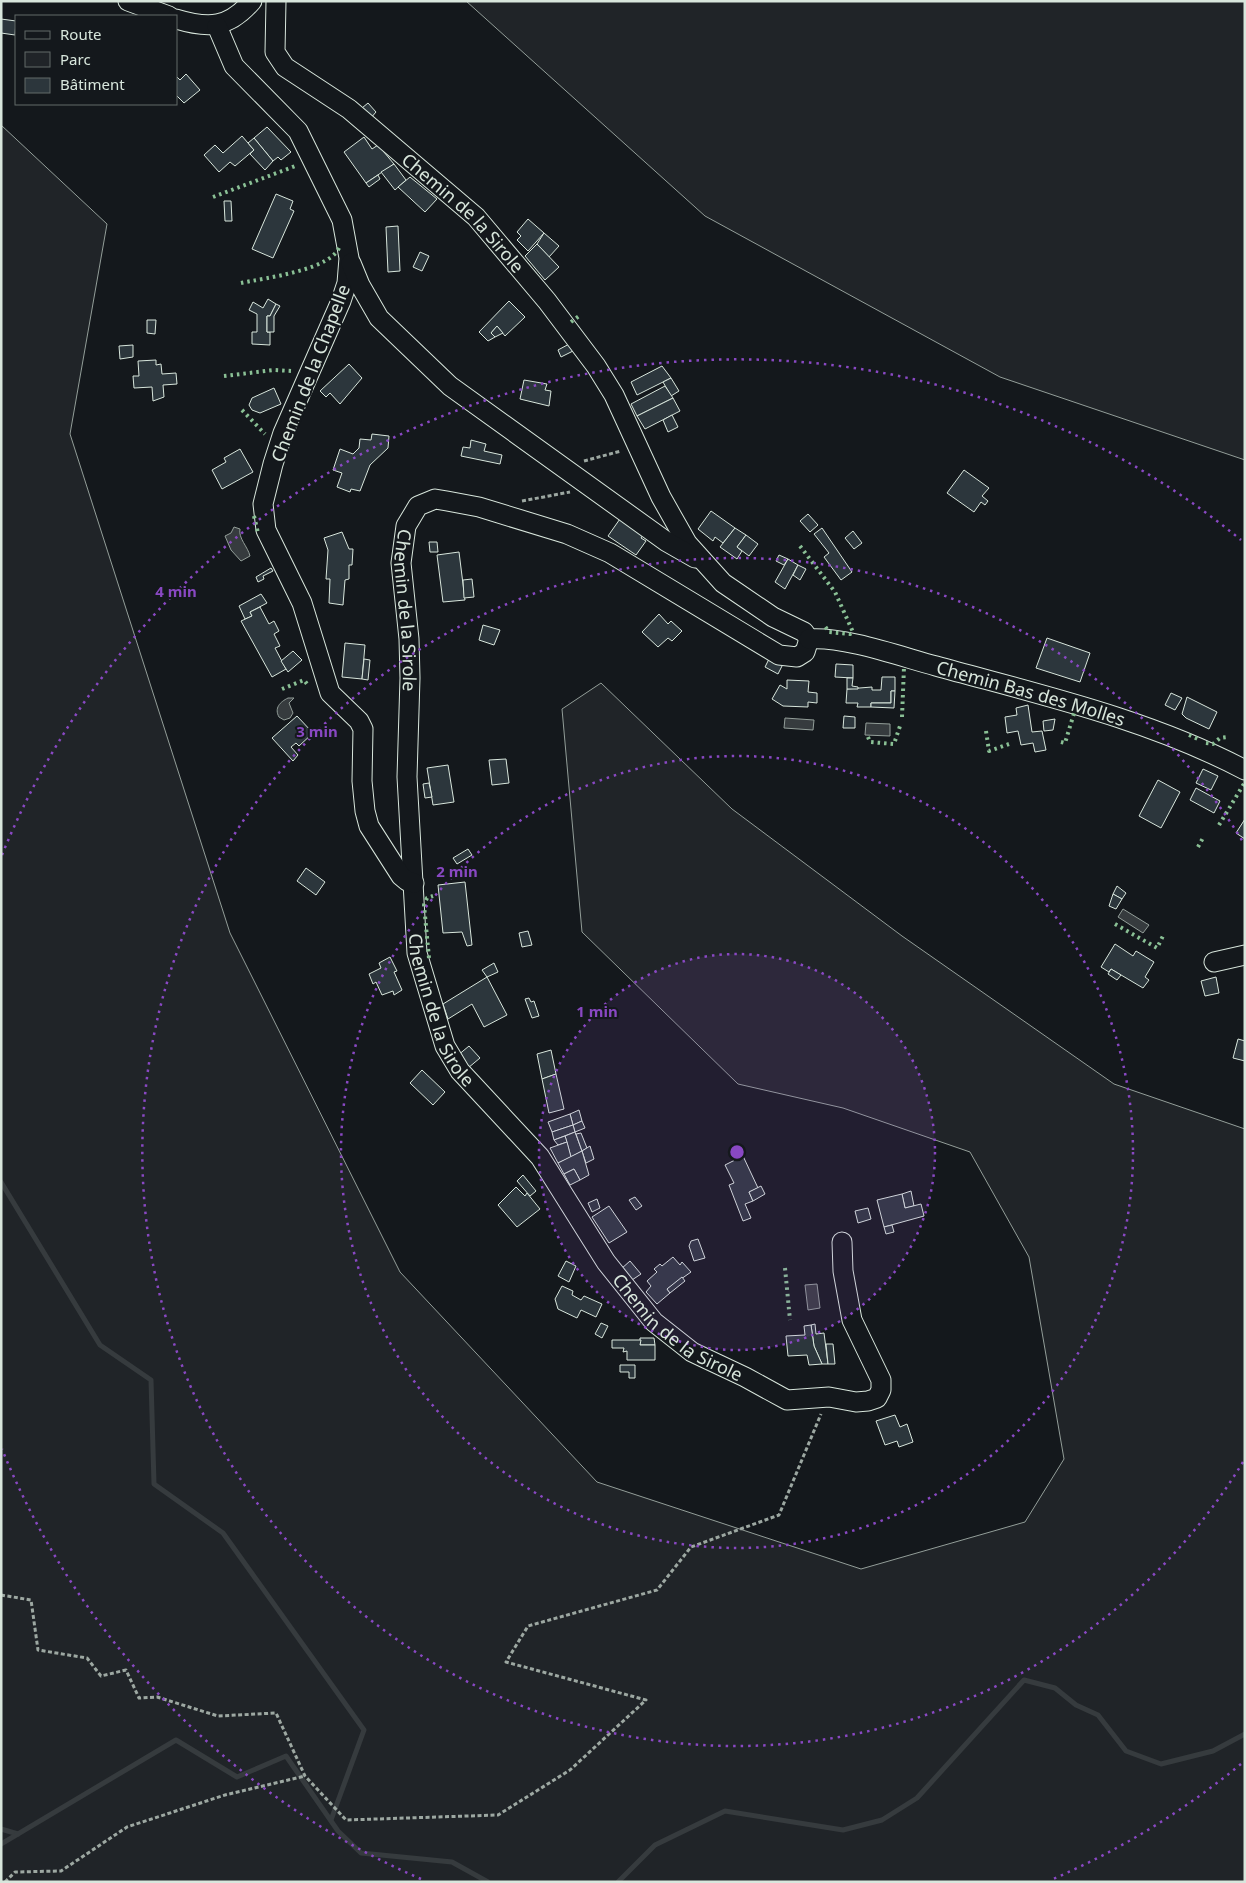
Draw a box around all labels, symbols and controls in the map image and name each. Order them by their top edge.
legend [15,15,178,105]
text: Route [60,24,102,44]
text: Parc [60,49,91,69]
text: Bâtiment [60,74,125,94]
street label: Chemin de la Sirole [397,147,530,277]
street label: Chemin de la Chapelle [265,281,355,465]
street label: Chemin de la Sirole [389,528,422,692]
text: 4 min [155,581,197,601]
street label: Chemin Bas des Molles [934,655,1128,731]
text: 3 min [296,721,338,741]
text: 2 min [436,861,478,881]
street label: Chemin de la Sirole [404,933,480,1091]
text: 1 min [576,1001,618,1021]
centre of rings [728,1143,746,1161]
street label: Chemin de la Sirole [608,1268,747,1386]

